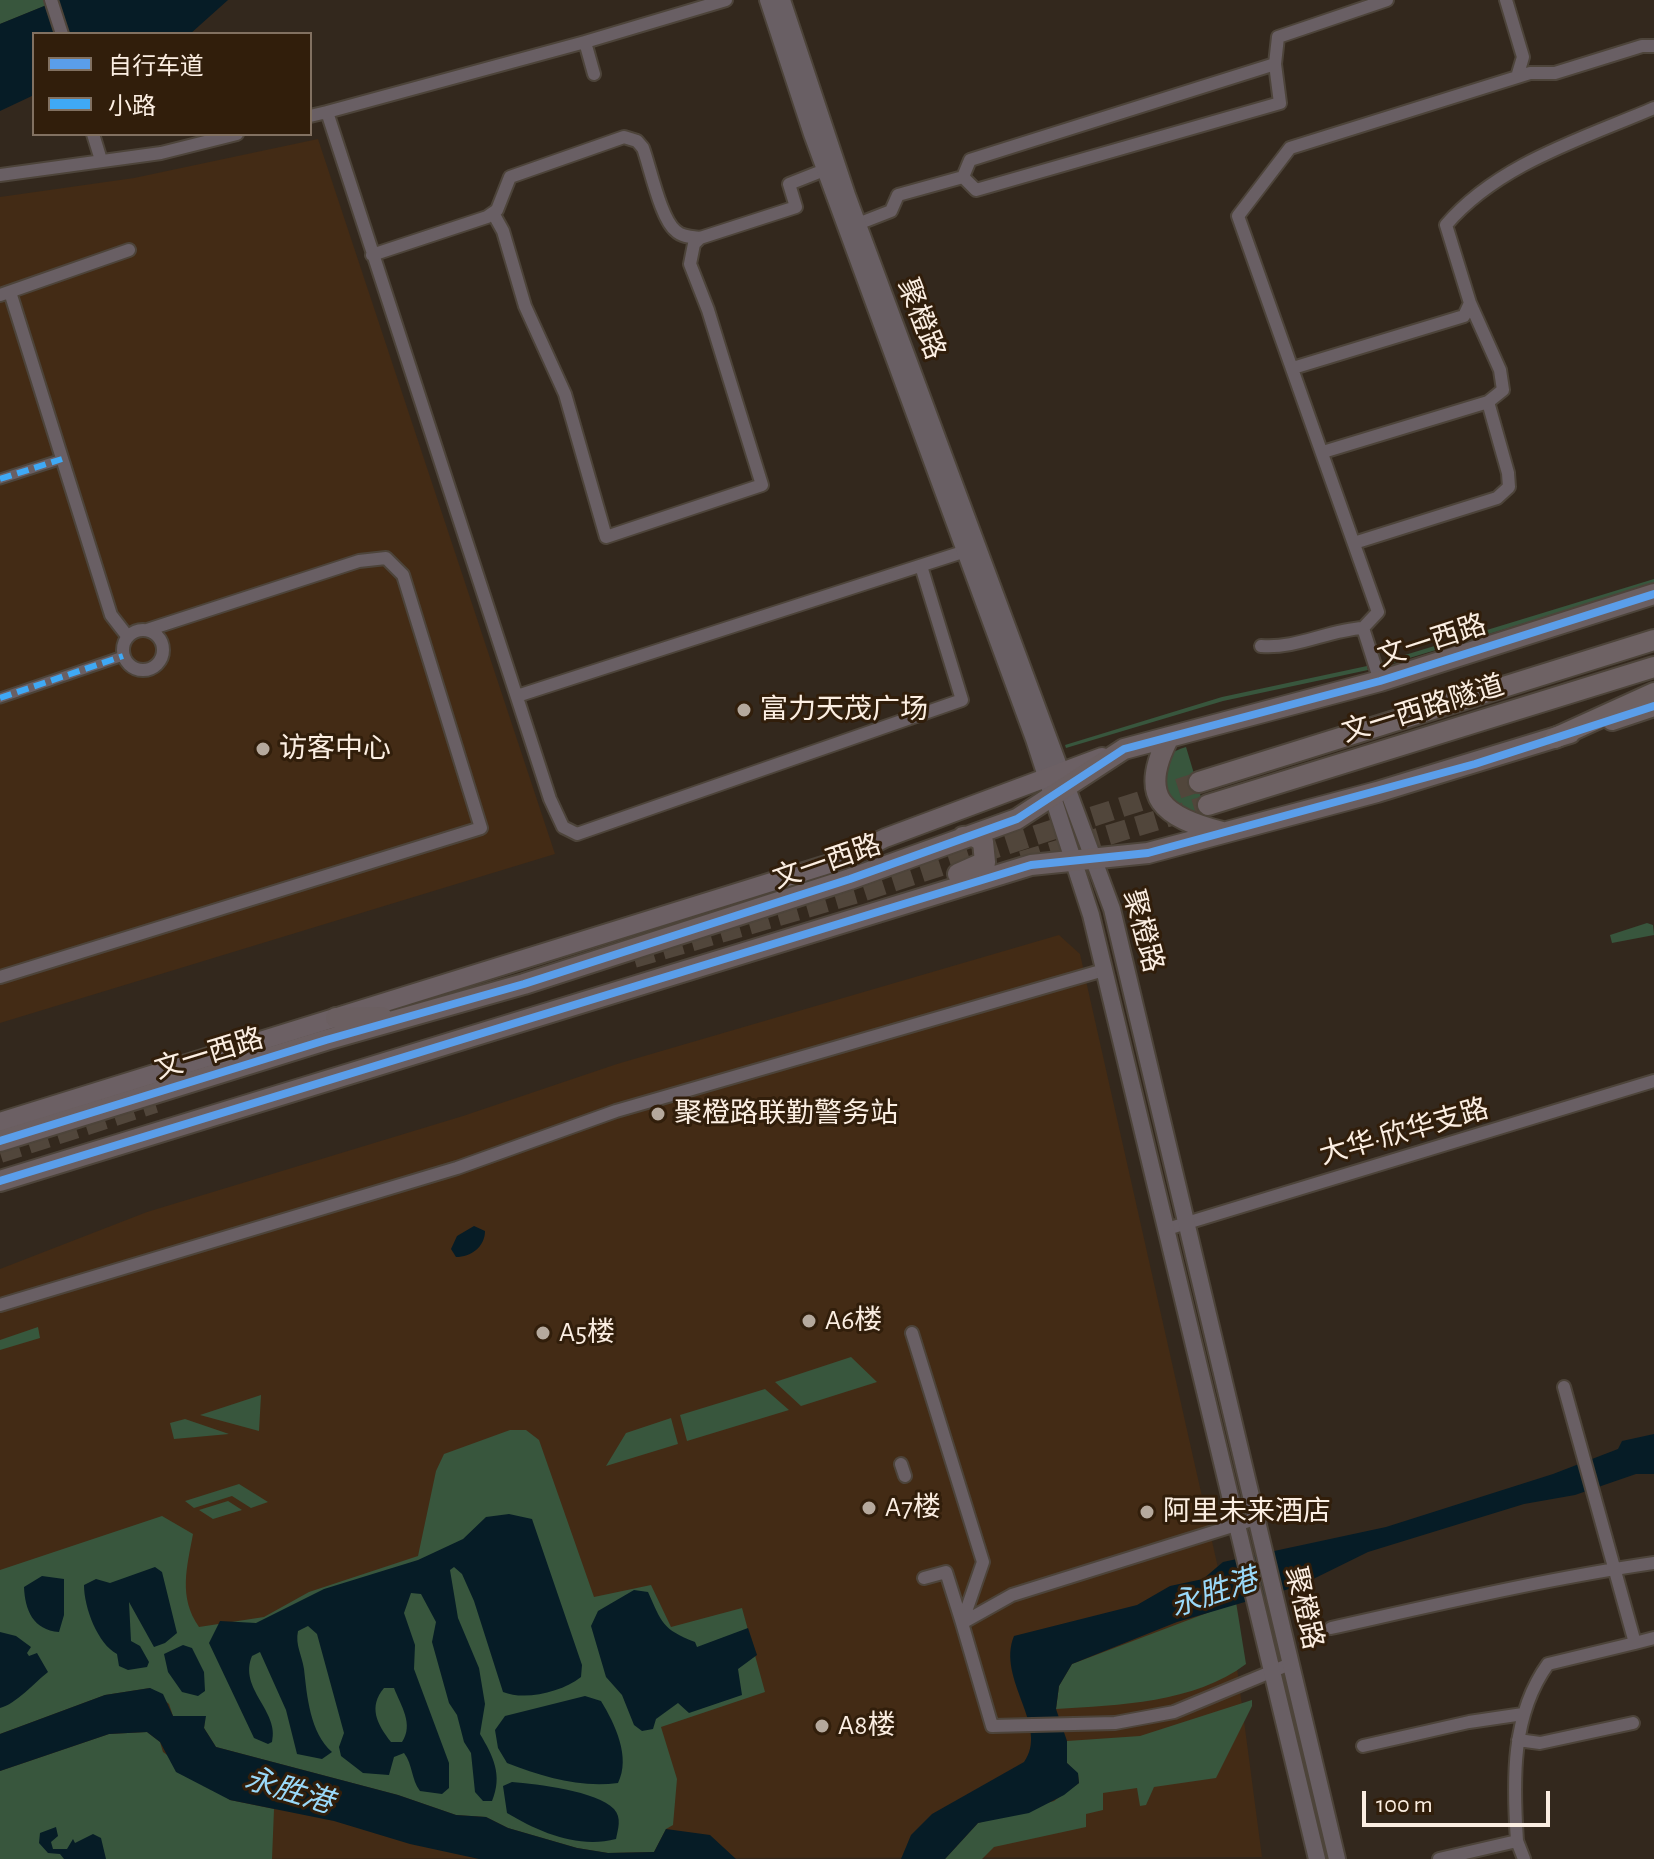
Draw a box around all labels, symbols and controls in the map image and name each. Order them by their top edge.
legend [32,32,312,136]
text: 自行车道 [108,55,204,79]
text: 小路 [108,95,156,119]
street label: 聚橙路 [890,274,952,364]
street label: 文一西路 [1374,608,1490,674]
street label: 文一西路隧道 [1338,668,1508,750]
place label: 富力天茂广场 [760,693,928,727]
marker: 富力天茂广场 [735,701,753,719]
place label: 访客中心 [279,732,391,766]
marker: 访客中心 [254,740,272,758]
street label: 文一西路 [769,828,885,896]
street label: 聚橙路 [1116,886,1170,976]
street label: 文一西路 [151,1022,267,1086]
street label: 大华·欣华支路 [1316,1092,1492,1172]
place label: 聚橙路联勤警务站 [674,1097,898,1131]
marker: 聚橙路联勤警务站 [649,1105,667,1123]
place label: A6楼 [825,1304,882,1338]
marker: A6楼 [800,1312,818,1330]
place label: A5楼 [559,1316,615,1350]
marker: A5楼 [534,1324,552,1342]
place label: A7楼 [885,1491,941,1525]
place label: 阿里未来酒店 [1163,1495,1331,1529]
marker: A7楼 [860,1499,878,1517]
marker: 阿里未来酒店 [1138,1503,1156,1521]
water label: 永胜港 [1166,1561,1262,1625]
street label: 聚橙路 [1278,1563,1330,1653]
place label: A8楼 [838,1709,895,1743]
marker: A8楼 [813,1717,831,1735]
water label: 永胜港 [241,1761,337,1821]
scale bar [1366,1775,1554,1825]
text: 100 m [1376,1793,1433,1817]

